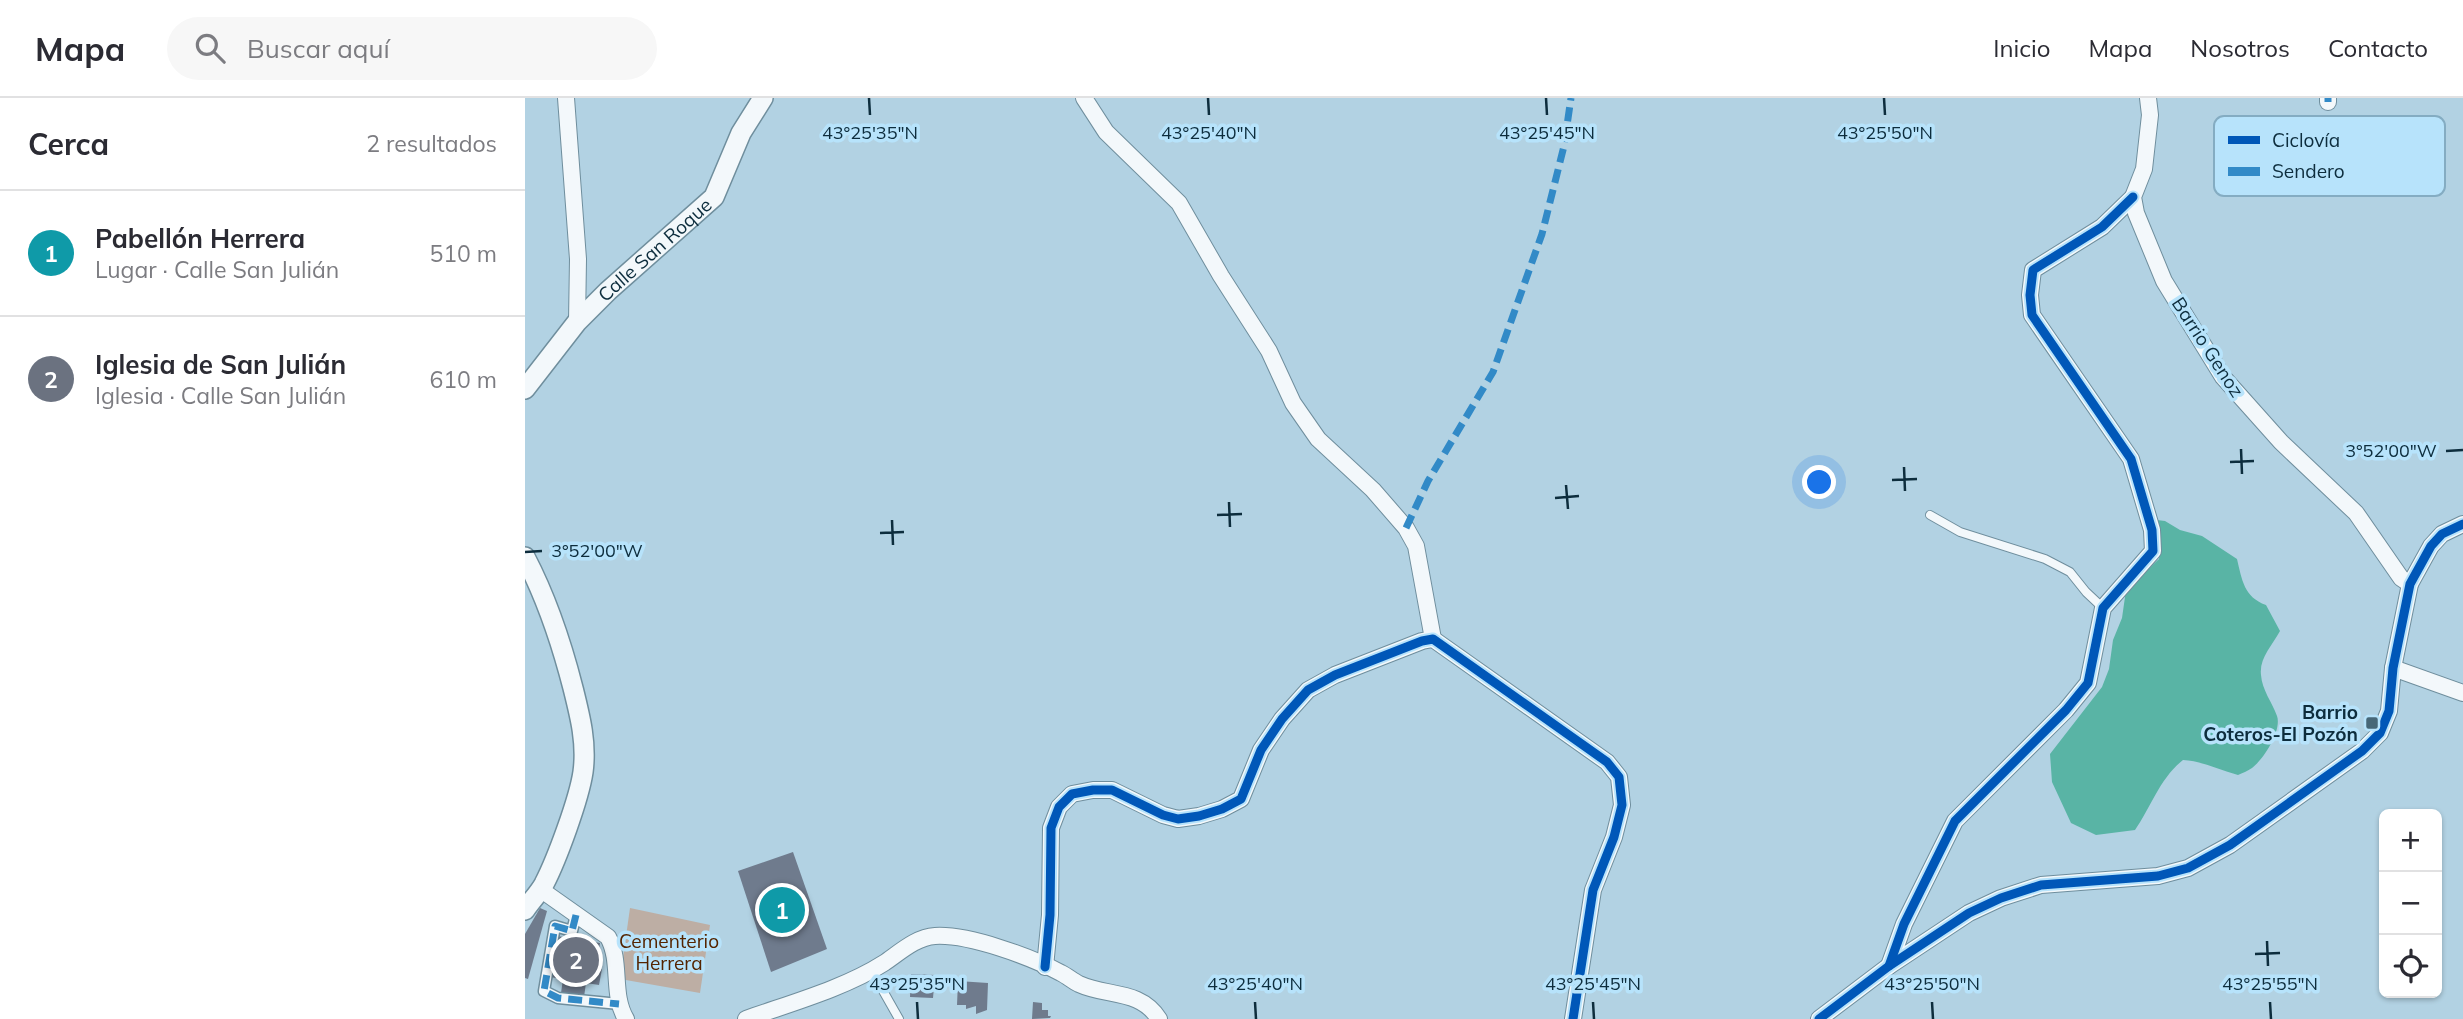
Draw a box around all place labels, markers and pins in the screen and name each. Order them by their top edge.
place label: Barrio Coteros-El Pozón [2203,700,2358,746]
marker: Barrio Coteros-El Pozón [2364,715,2380,731]
pin: 1 [759,884,805,936]
pin: 2 [553,934,599,986]

